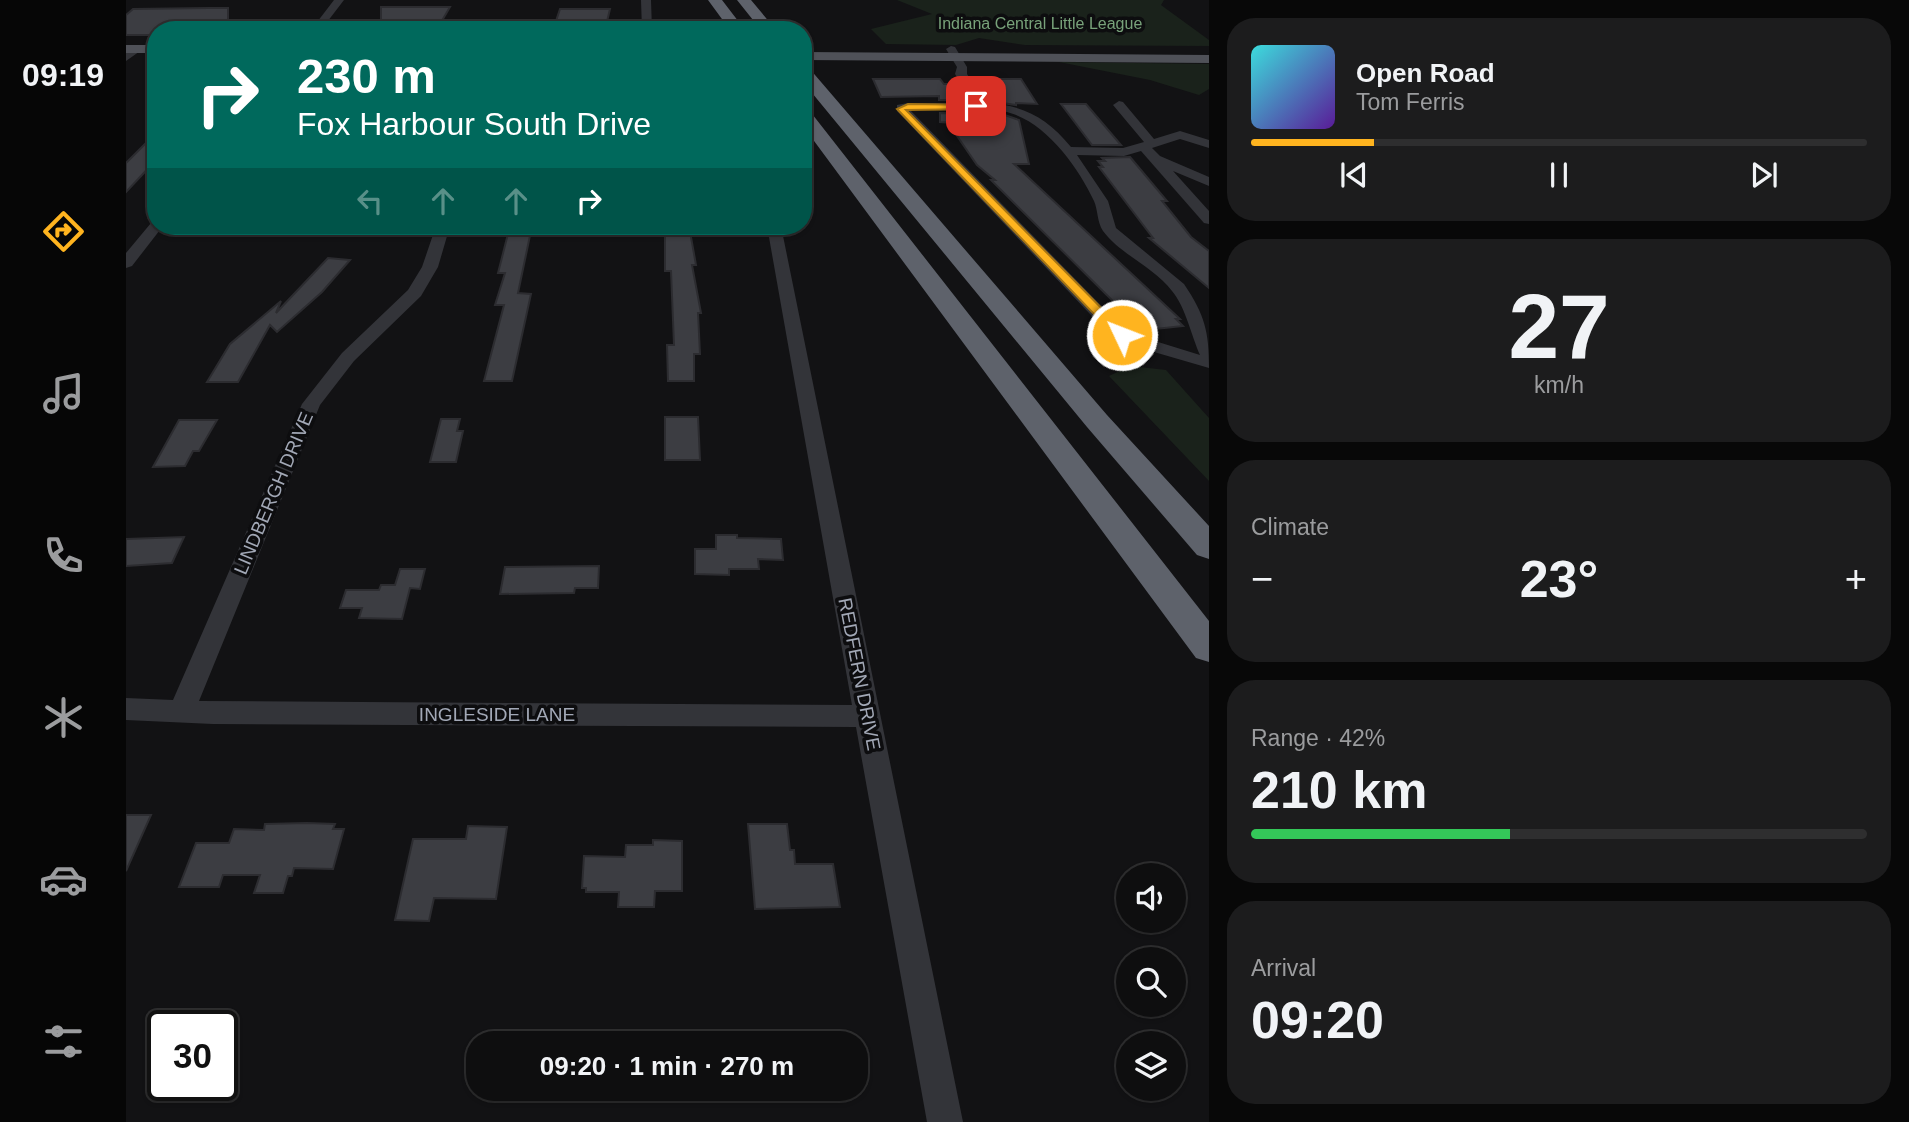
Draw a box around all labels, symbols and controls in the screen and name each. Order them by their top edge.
park label: Indiana Central Little League [938,15,1142,32]
icon: right [182,49,273,140]
text: 230 m [297,49,436,103]
text: 09:19 [22,57,104,93]
text: Open Road [1356,58,1495,88]
pin [946,76,1006,136]
icon: arrive [957,87,995,125]
text: Tom Ferris [1356,89,1465,115]
text: Fox Harbour South Drive [297,106,651,142]
icon: previous [1335,156,1373,194]
icon: pause [1540,156,1578,194]
icon: next [1745,156,1783,194]
icon: left [351,182,389,220]
icon: ahead [424,182,462,220]
icon: ahead [497,182,535,220]
icon: right [570,182,608,220]
icon: directions [39,207,88,256]
text: 27 [1508,276,1610,377]
position arrow [1085,298,1159,372]
icon: music [39,369,88,418]
text: km/h [1534,372,1584,398]
street label: LINDBERGH DRIVE [230,409,317,577]
text: Climate [1251,514,1329,540]
icon: phone [39,531,88,580]
text: 23° [1520,550,1598,608]
text: − [1251,558,1273,600]
text: + [1845,558,1867,600]
street label: REDFERN DRIVE [834,596,885,752]
icon: climate [39,693,88,742]
street label: INGLESIDE LANE [419,704,575,725]
text: Range · 42% [1251,725,1385,751]
text: 210 km [1251,761,1427,819]
icon: car [39,855,88,904]
map controls [1116,863,1186,1101]
button: sound [1116,863,1186,933]
button: search [1116,947,1186,1017]
text: Arrival [1251,955,1316,981]
text: 09:20 [1251,991,1384,1049]
speed limit sign: 30 [147,1010,238,1101]
icon: filters [39,1017,88,1066]
button: layers [1116,1031,1186,1101]
text: 09:20 · 1 min · 270 m [540,1051,794,1081]

